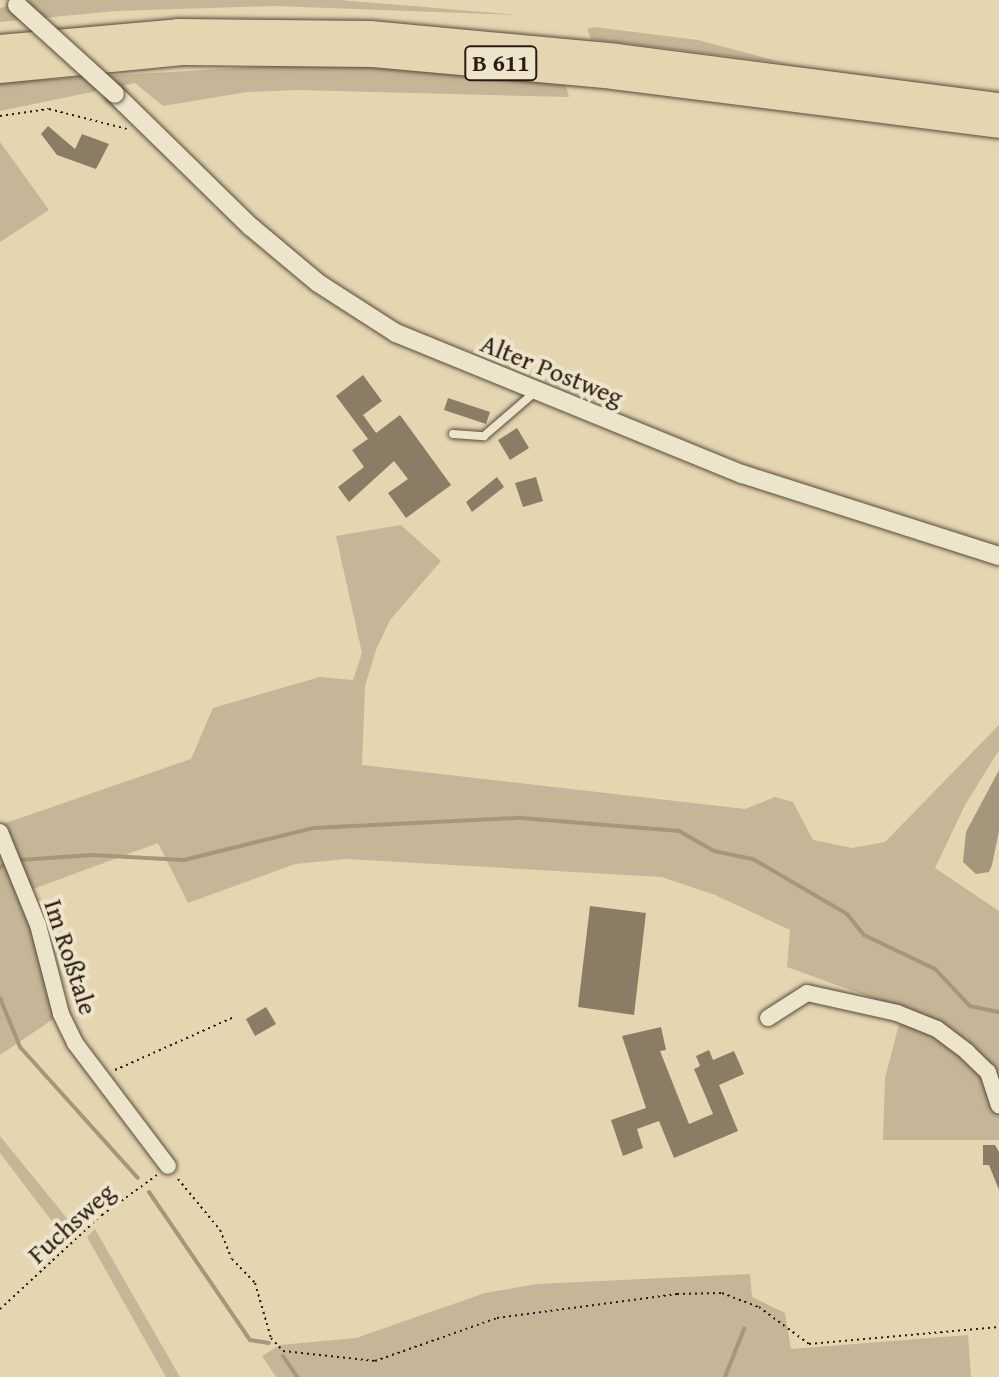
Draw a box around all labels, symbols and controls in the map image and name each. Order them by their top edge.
road number: B 611 [463,43,539,83]
street label: Alter Postweg [476,327,628,413]
street label: Im Roßtale [38,895,104,1019]
street label: Fuchsweg [21,1176,121,1270]

